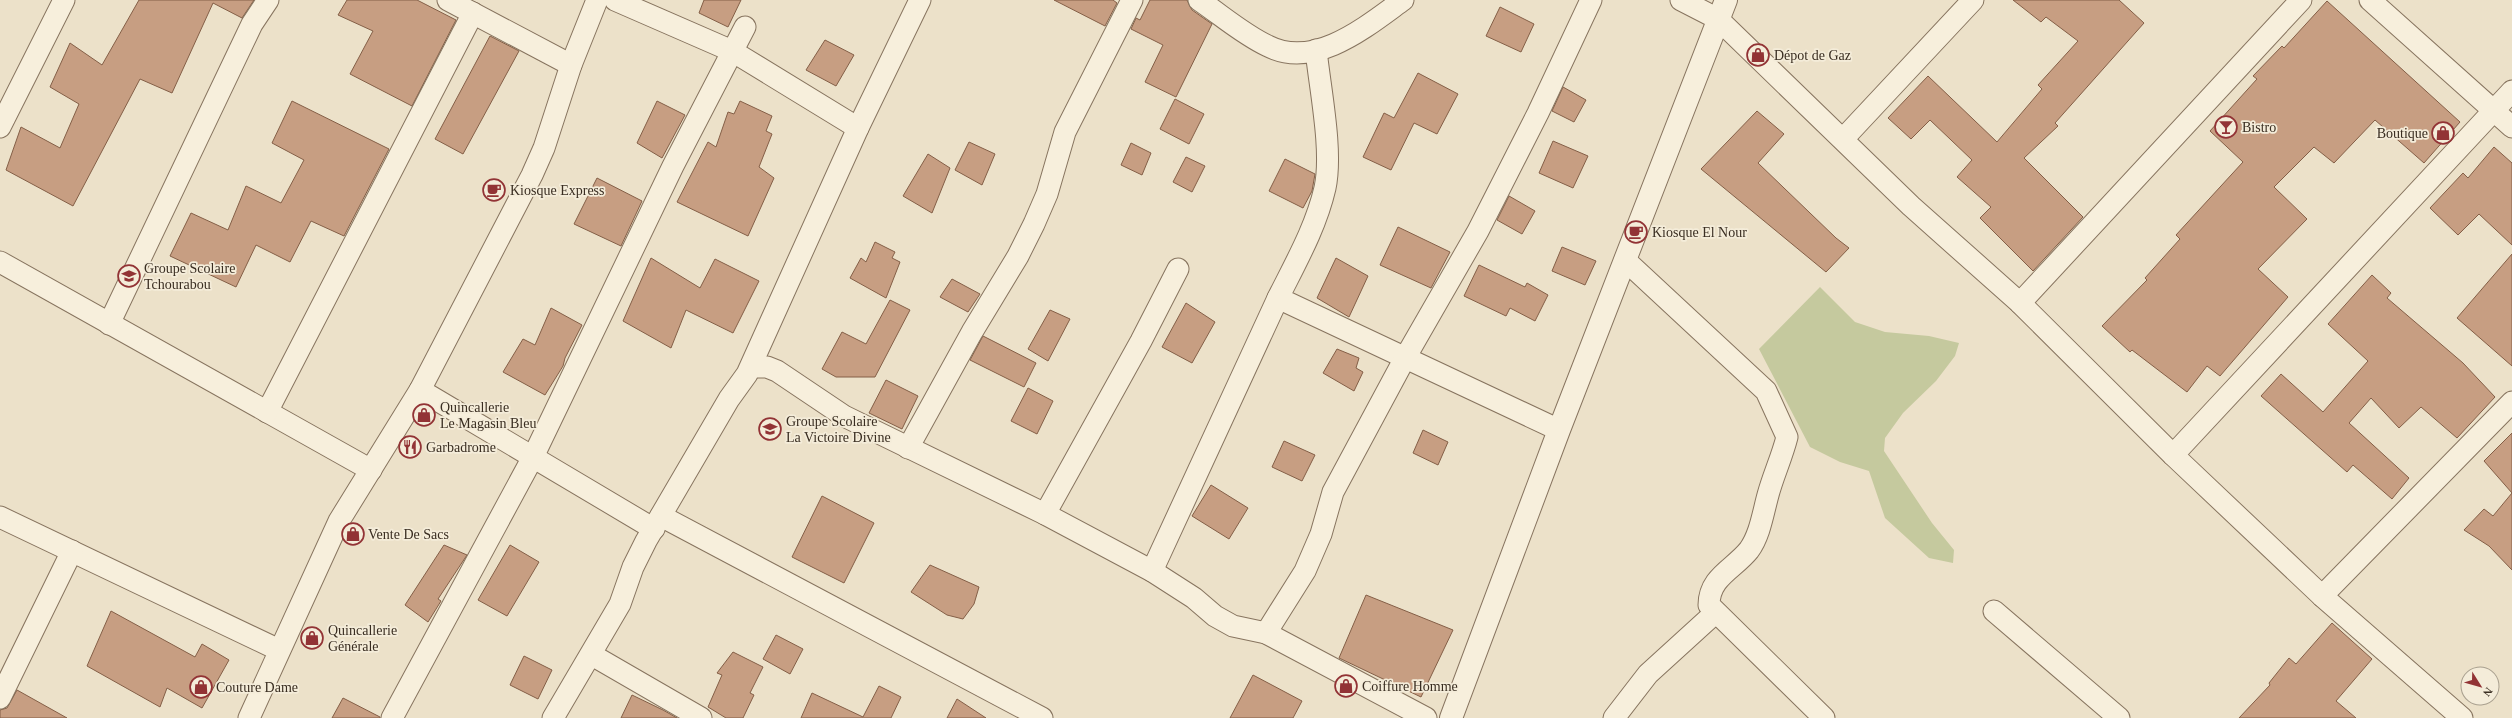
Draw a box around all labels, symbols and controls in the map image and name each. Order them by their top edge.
shop icon: Dépot de Gaz [1745,42,1771,68]
place label: Dépot de Gaz [1774,48,1851,63]
bar icon: Bistro [2213,114,2239,140]
place label: Bistro [2242,120,2276,135]
shop icon: Boutique [2430,120,2456,146]
place label: Boutique [2377,126,2428,141]
cafe icon: Kiosque Express [481,177,507,203]
place label: Kiosque Express [510,183,605,198]
cafe icon: Kiosque El Nour [1623,219,1649,245]
place label: Kiosque El Nour [1652,225,1747,240]
place label: Groupe Scolaire Tchourabou [144,261,235,292]
school or university icon: Groupe Scolaire Tchourabou [116,263,142,289]
place label: Quincallerie Le Magasin Bleu [440,400,536,431]
shop icon: Quincallerie Le Magasin Bleu [411,402,437,428]
place label: Groupe Scolaire La Victoire Divine [786,414,891,445]
school or university icon: Groupe Scolaire La Victoire Divine [757,416,783,442]
restaurant icon: Garbadrome [397,434,423,460]
place label: Garbadrome [426,440,496,455]
shop icon: Vente De Sacs [340,521,366,547]
place label: Vente De Sacs [368,527,449,542]
place label: Quincallerie Générale [328,623,397,654]
shop icon: Quincallerie Générale [299,625,325,651]
north arrow [2460,666,2500,706]
shop icon: Coiffure Homme [1333,673,1359,699]
shop icon: Couture Dame [188,674,214,700]
place label: Coiffure Homme [1362,679,1458,694]
place label: Couture Dame [216,680,298,695]
text: N [2481,685,2495,699]

